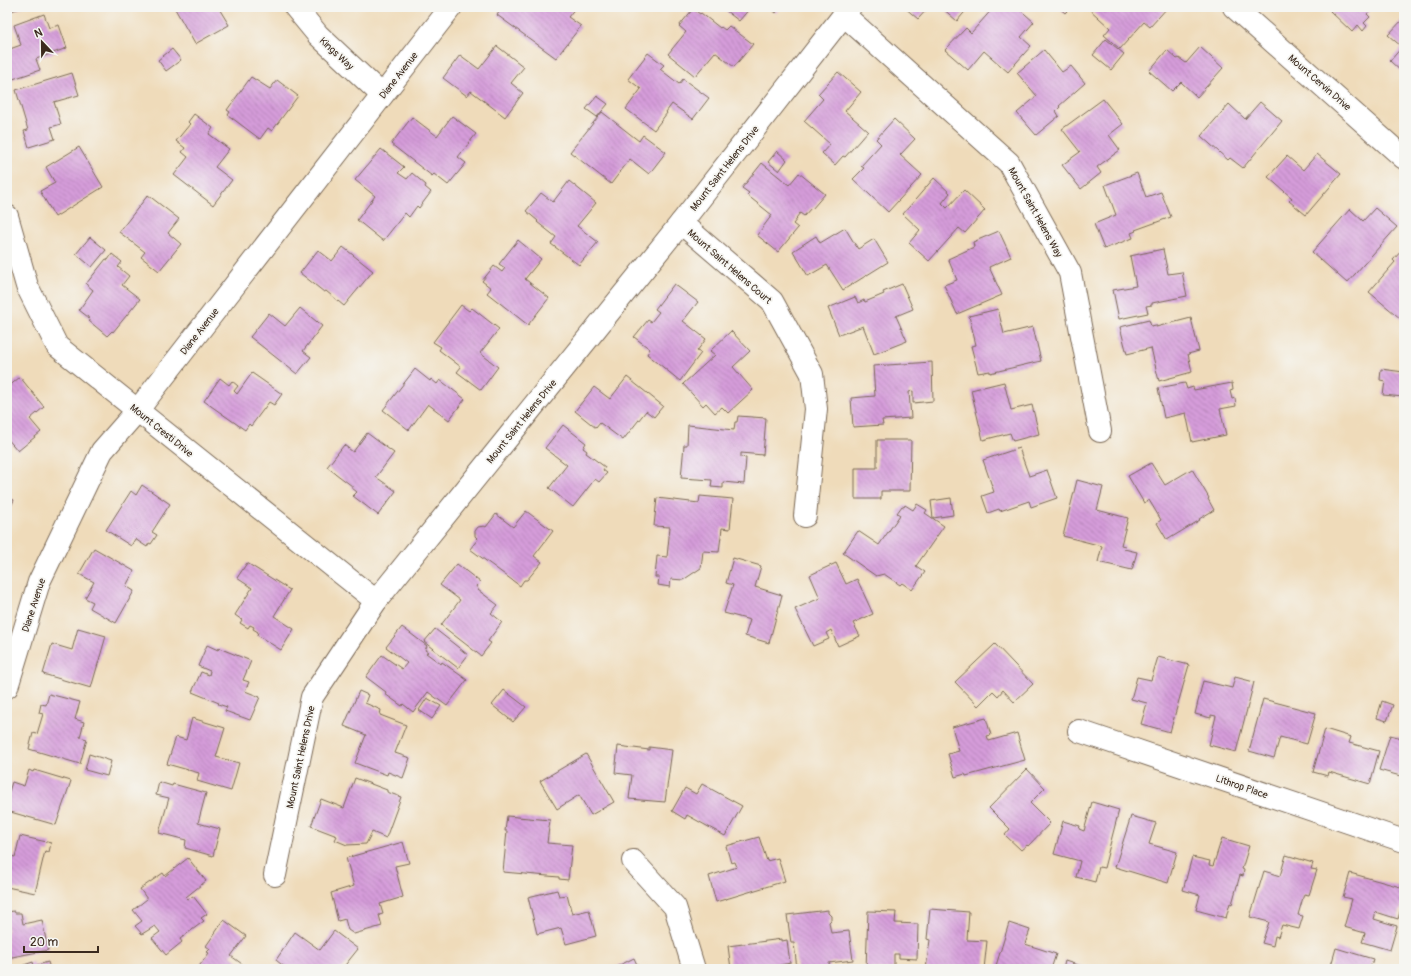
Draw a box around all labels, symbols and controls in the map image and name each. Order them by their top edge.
north arrow [22,22,62,62]
text: N [33,26,45,41]
street label: Kings Way [317,35,356,73]
street label: Diane Avenue [377,50,421,101]
street label: Mount Cervin Drive [1285,52,1353,113]
street label: Mount Saint Helens Drive [688,124,762,214]
street label: Mount Saint Helens Way [1005,165,1065,260]
street label: Mount Saint Helens Court [685,227,775,307]
street label: Diane Avenue [178,306,222,357]
street label: Mount Saint Helens Drive [484,377,559,466]
street label: Mount Cresti Drive [127,402,195,460]
street label: Diane Avenue [20,577,48,634]
street label: Mount Saint Helens Drive [284,705,318,810]
street label: Lithrop Place [1214,772,1269,802]
scale bar [24,928,98,954]
text: 20 m [30,935,59,950]

